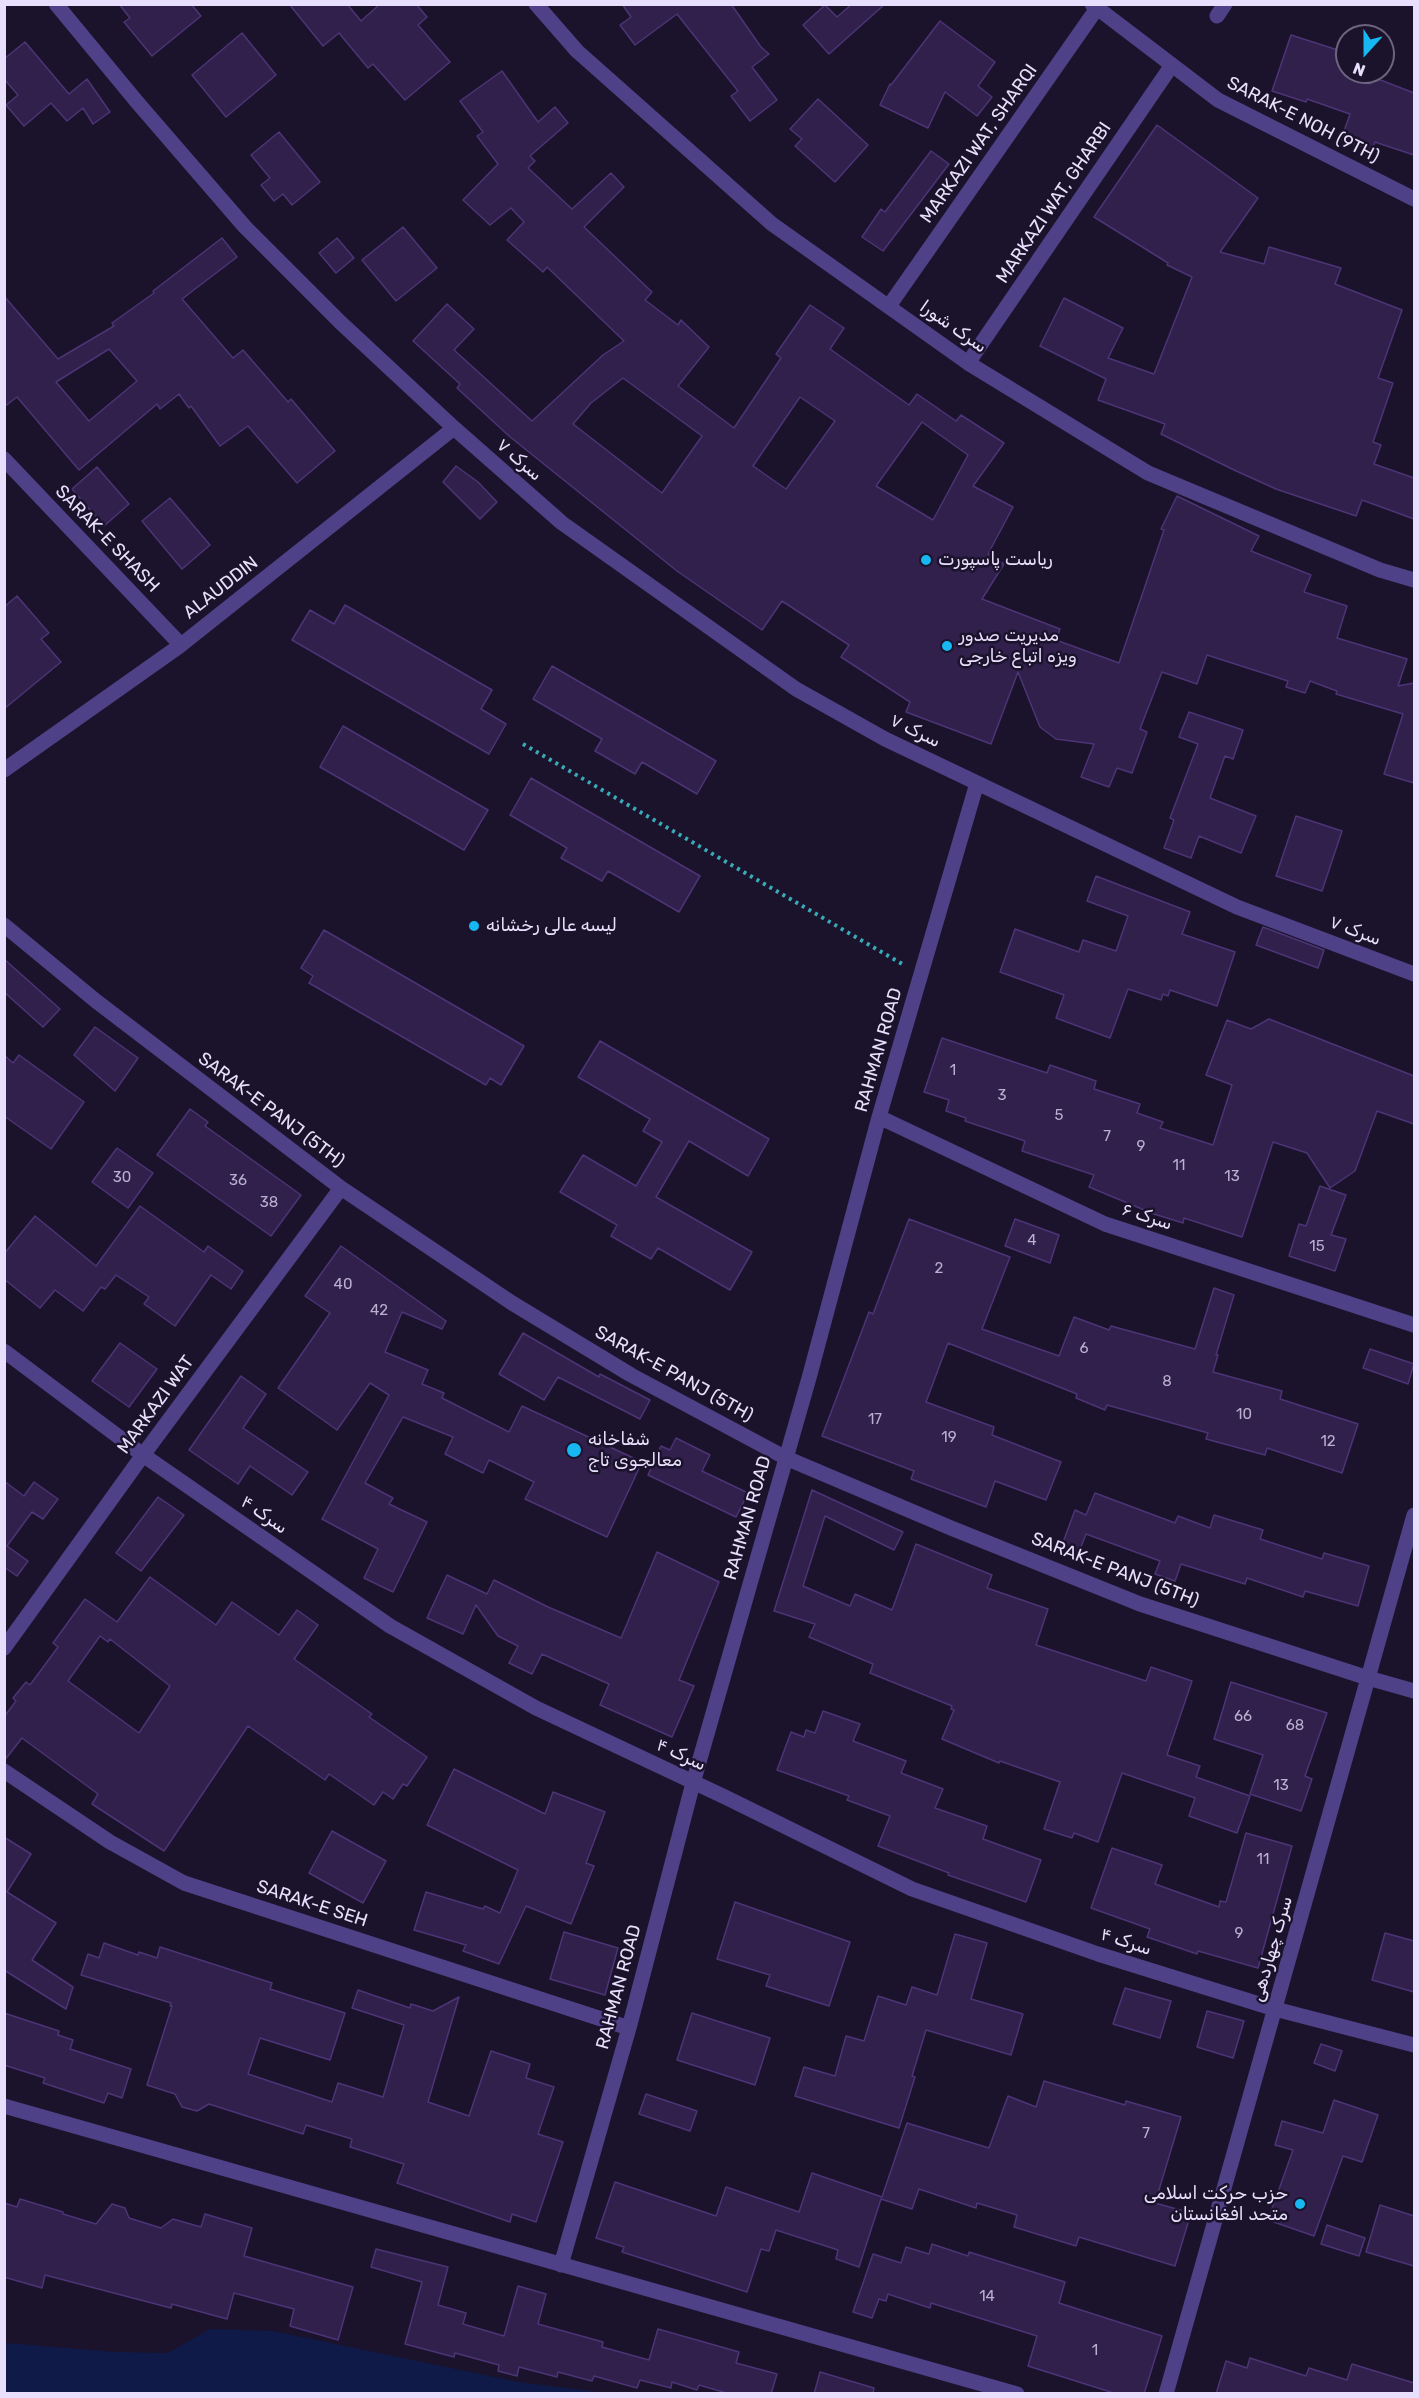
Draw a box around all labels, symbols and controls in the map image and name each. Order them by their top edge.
north arrow [1335,24,1395,84]
text: N [1350,58,1368,80]
street label: MARKAZI WAT, SHARQI [916,60,1042,228]
street label: SARAK-E NOH (9TH) [1223,72,1383,168]
street label: MARKAZI WAT, GHARBI [992,118,1116,288]
street label: سرک شورا [915,296,991,358]
street label: سرک ۷ [492,434,546,486]
street label: SARAK-E SHASH [50,481,164,597]
place label: ریاست پاسپورت [938,549,1053,571]
street label: ALAUDDIN [179,552,263,624]
marker: ریاست پاسپورت [919,553,933,567]
place label: مدیریت صدور ویزه اتباع خارجی [959,625,1077,668]
marker: مدیریت صدور ویزه اتباع خارجی [940,639,954,653]
street label: سرک ۷ [886,710,944,752]
street label: سرک ۷ [1326,911,1384,951]
place label: لیسه عالی رخشانه [486,915,617,937]
marker: لیسه عالی رخشانه [467,919,481,933]
street label: RAHMAN ROAD [851,985,907,1115]
street label: SARAK-E PANJ (5TH) [194,1048,348,1172]
house number: 1 [950,1062,956,1080]
house number: 3 [997,1087,1007,1105]
house number: 5 [1055,1107,1063,1125]
house number: 7 [1103,1128,1111,1146]
house number: 9 [1137,1138,1145,1156]
house number: 11 [1173,1157,1185,1175]
house number: 13 [1224,1168,1240,1186]
house number: 30 [113,1169,131,1187]
house number: 36 [229,1172,247,1190]
house number: 38 [260,1194,278,1212]
street label: سرک ۶ [1119,1199,1175,1235]
house number: 4 [1027,1232,1037,1250]
house number: 15 [1309,1238,1325,1256]
house number: 2 [935,1260,943,1278]
house number: 40 [334,1276,352,1294]
house number: 42 [370,1302,388,1320]
street label: SARAK-E PANJ (5TH) [591,1321,757,1427]
house number: 6 [1079,1340,1089,1358]
street label: MARKAZI WAT [113,1352,199,1458]
house number: 8 [1162,1373,1172,1391]
house number: 10 [1236,1406,1252,1424]
house number: 17 [868,1411,882,1429]
place label: شفاخانه معالجوی تاج [588,1429,682,1472]
house number: 19 [941,1429,957,1447]
house number: 12 [1320,1433,1336,1451]
marker: شفاخانه معالجوی تاج [565,1441,583,1459]
street label: RAHMAN ROAD [720,1453,776,1583]
street label: سرک ۴ [236,1491,292,1539]
street label: SARAK-E PANJ (5TH) [1028,1528,1202,1612]
house number: 66 [1234,1708,1252,1726]
house number: 68 [1286,1717,1304,1735]
street label: سرک ۴ [653,1734,709,1776]
house number: 13 [1273,1777,1289,1795]
house number: 11 [1257,1851,1269,1869]
street label: SARAK-E SEH [254,1876,370,1932]
street label: سرک چهاردهی [1247,1894,1297,2004]
street label: RAHMAN ROAD [592,1922,646,2052]
street label: سرک ۴ [1098,1924,1154,1960]
house number: 9 [1235,1925,1243,1943]
house number: 7 [1142,2125,1150,2143]
place label: حزب حرکت اسلامی متحد افغانستان [1144,2183,1288,2226]
marker: حزب حرکت اسلامی متحد افغانستان [1293,2197,1307,2211]
house number: 14 [979,2288,995,2306]
house number: 1 [1092,2342,1098,2360]

